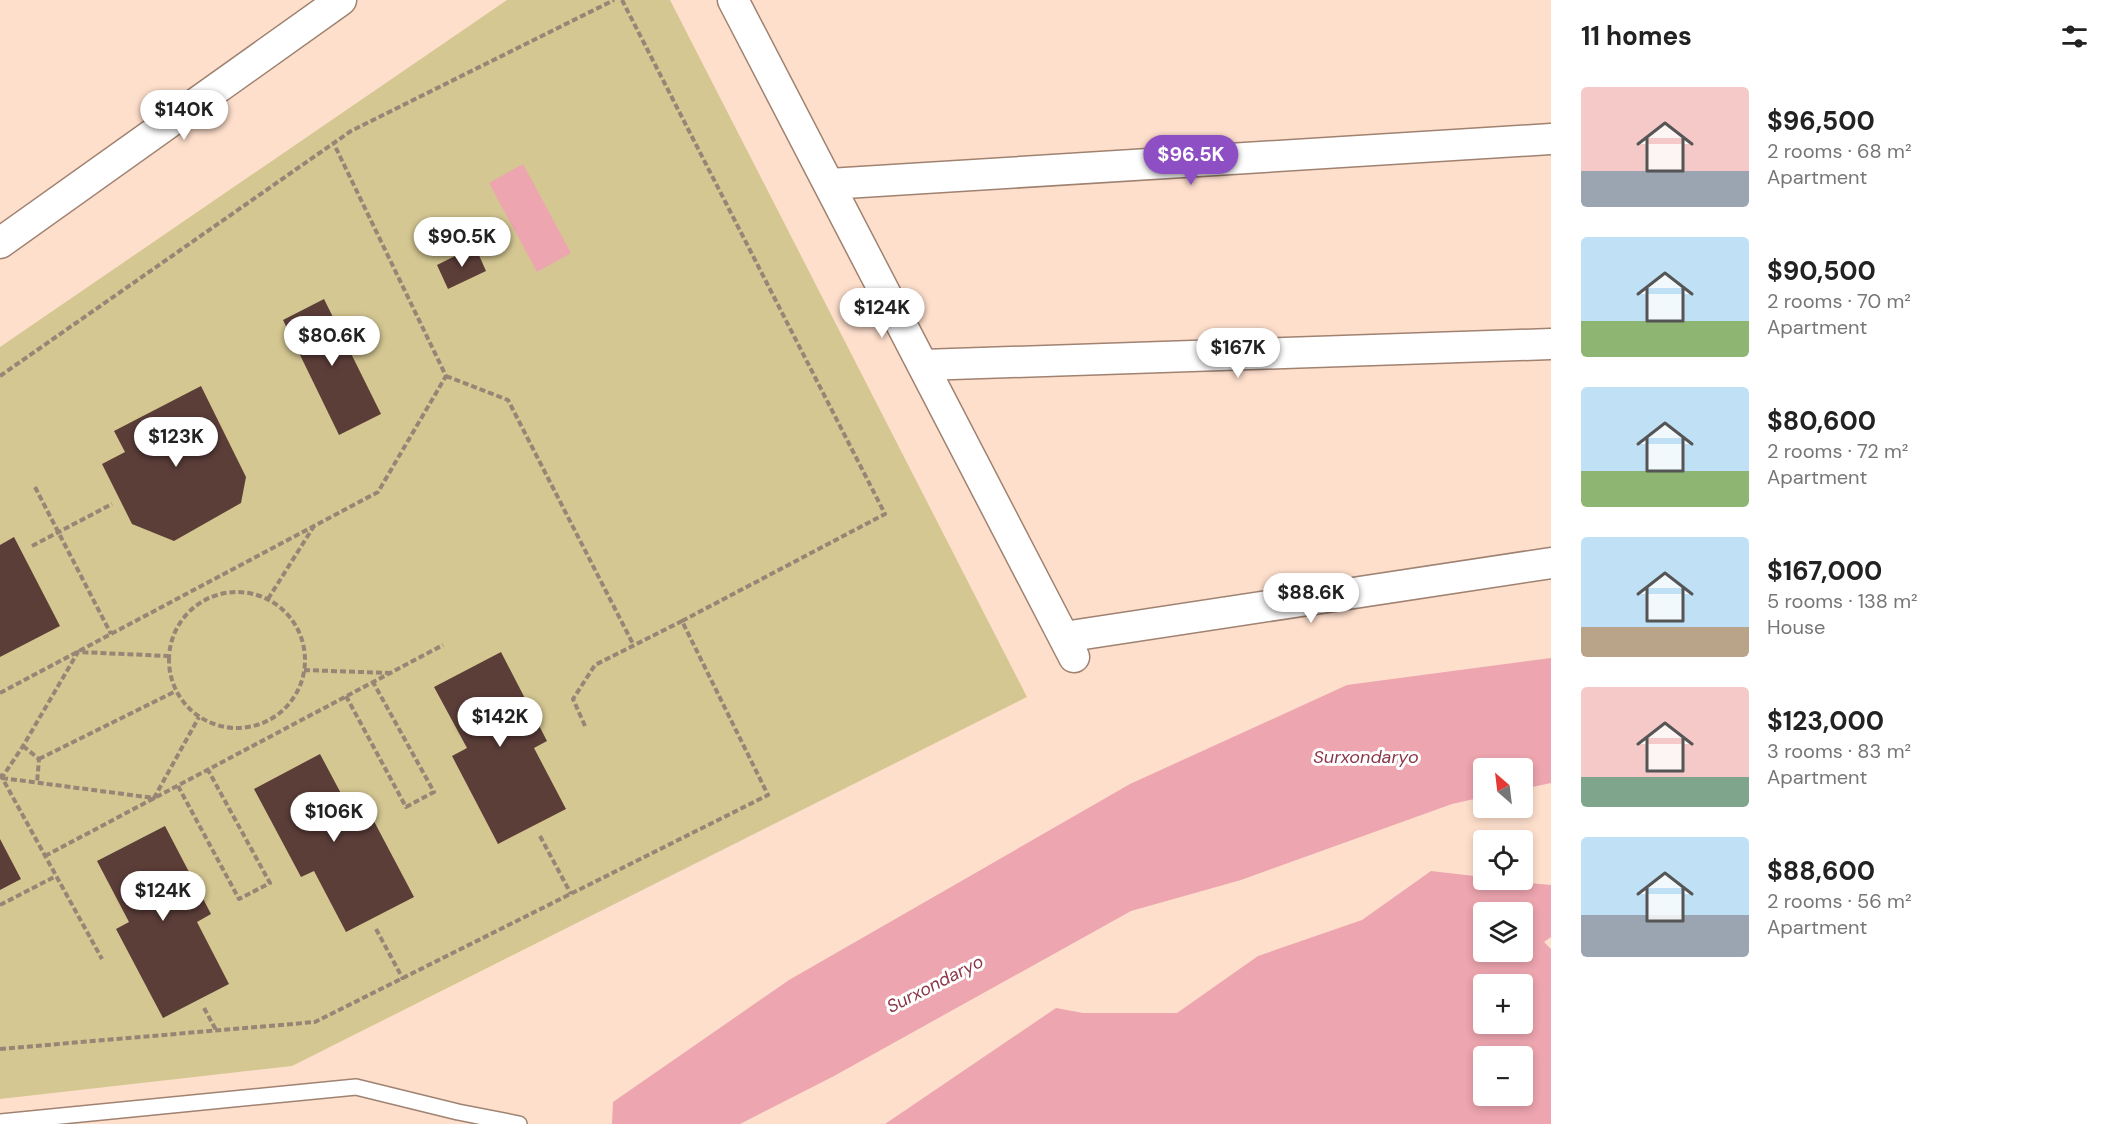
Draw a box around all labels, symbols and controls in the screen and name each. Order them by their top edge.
text: 11 homes [1581,19,1692,53]
icon: filters [2058,20,2091,53]
pin: $140K [142,90,226,141]
text: $140K [154,96,214,122]
text: $96,500 [1767,104,1875,138]
icon: home [1629,111,1701,183]
pin: $96.5K [1142,135,1240,186]
text: 2 rooms · 68 m² [1767,138,1912,164]
text: $96.5K [1157,141,1225,167]
text: Apartment [1767,164,1867,190]
pin: $90.5K [413,217,511,268]
text: $90.5K [428,223,496,249]
text: $90,500 [1767,254,1876,288]
icon: home [1629,261,1701,333]
pin: $124K [840,288,924,339]
text: 2 rooms · 70 m² [1767,288,1911,314]
text: $124K [854,294,910,320]
text: Apartment [1767,314,1867,340]
pin: $80.6K [283,316,381,367]
text: $80.6K [298,322,366,348]
pin: $167K [1196,328,1280,379]
text: $167K [1210,334,1266,360]
text: $80,600 [1767,404,1876,438]
icon: home [1629,411,1701,483]
pin: $123K [134,417,218,468]
text: $123K [148,423,204,449]
text: 2 rooms · 72 m² [1767,438,1908,464]
text: Apartment [1767,464,1867,490]
text: $167,000 [1767,554,1882,588]
icon: home [1629,561,1701,633]
pin: $88.6K [1262,573,1360,624]
text: $88.6K [1277,579,1345,605]
text: 5 rooms · 138 m² [1767,588,1918,614]
text: House [1767,614,1825,640]
pin: $142K [458,697,542,748]
text: $142K [472,703,528,729]
text: $123,000 [1767,704,1884,738]
icon: home [1629,711,1701,783]
text: 3 rooms · 83 m² [1767,738,1911,764]
water label: Surxondaryo [1313,745,1419,769]
north arrow [1473,758,1533,818]
map controls [1473,758,1533,1106]
text: Apartment [1767,764,1867,790]
pin: $106K [292,792,376,843]
text: $106K [304,798,364,824]
button: locate [1473,830,1533,890]
text: $88,600 [1767,854,1875,888]
icon: home [1629,861,1701,933]
pin: $124K [121,871,205,922]
text: $124K [135,877,191,903]
text: 2 rooms · 56 m² [1767,888,1912,914]
button: layers [1473,902,1533,962]
text: Apartment [1767,914,1867,940]
water label: Surxondaryo [883,949,987,1019]
button: + [1473,974,1533,1034]
button: − [1473,1046,1533,1106]

